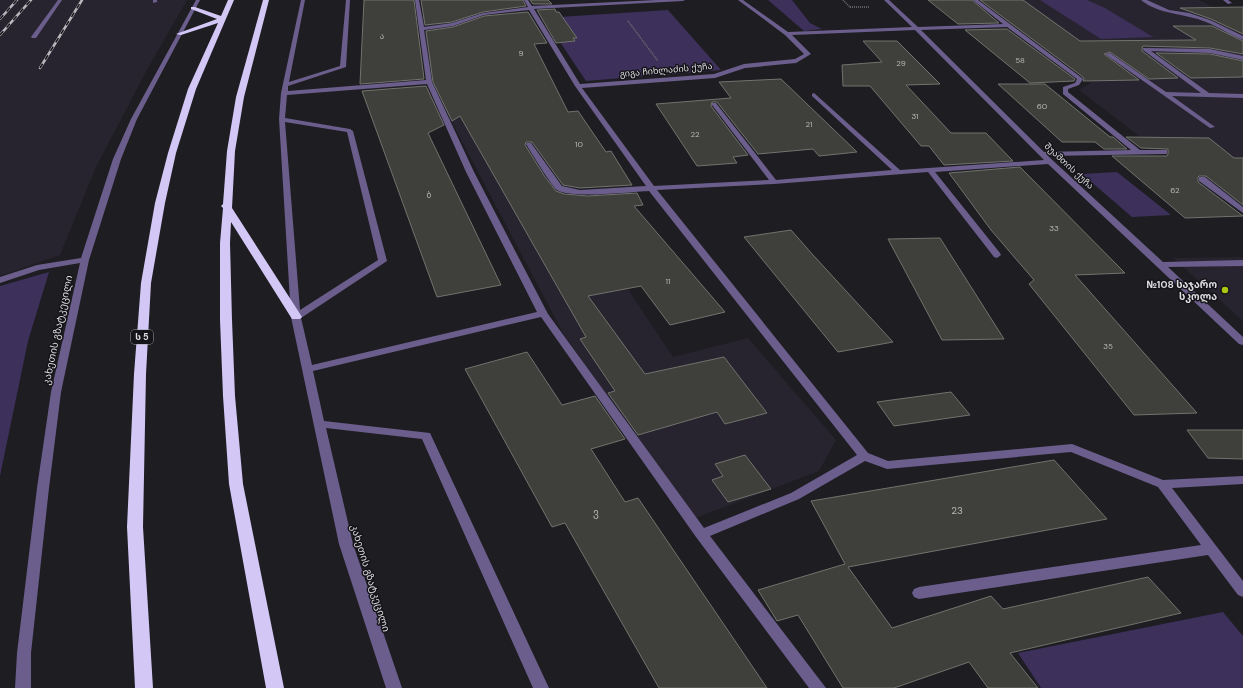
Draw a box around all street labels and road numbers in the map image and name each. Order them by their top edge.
street label: გიგა ჩიხლაძის ქუჩა [619,60,713,80]
street label: შუამთის ქუჩა [1042,140,1096,192]
street label: კახეთის გზატკეცილი [40,274,76,386]
road number: ს 5 [131,330,153,344]
street label: კახეთის გზატკეცილი [348,523,393,634]

